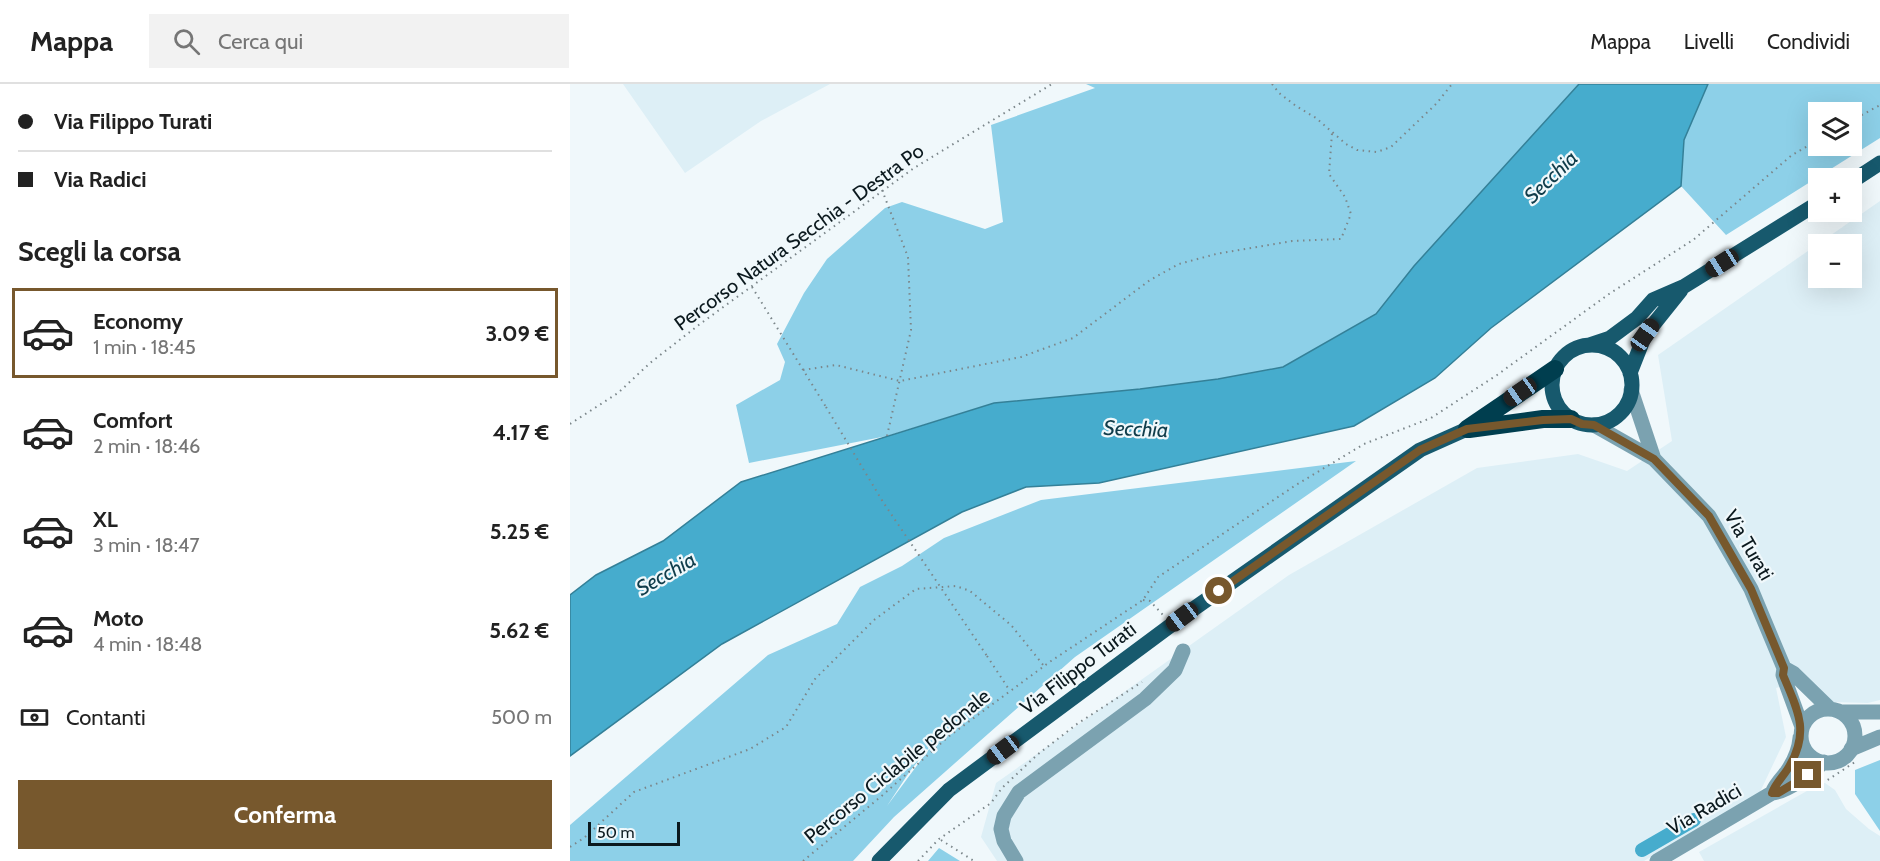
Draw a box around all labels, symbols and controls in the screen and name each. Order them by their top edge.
search box [149,14,569,68]
text: Mappa [30,24,113,58]
icon: search [170,25,203,58]
text: Cerca qui [218,28,303,55]
text: Mappa [1590,29,1651,54]
text: Livelli [1684,29,1734,54]
text: Condividi [1767,29,1850,54]
map controls [1808,102,1862,288]
button: layers [1808,102,1862,156]
text: Via Filippo Turati [54,108,212,135]
street label: Percorso Natura Secchia - Destra Po [670,138,928,336]
water label: Secchia [1519,145,1583,208]
text: Via Radici [54,166,146,193]
button: + [1808,168,1862,222]
button: − [1808,234,1862,288]
text: Scegli la corsa [18,235,181,268]
car [1702,246,1742,280]
icon: car [21,306,75,360]
text: Economy [93,308,183,335]
car [1627,315,1663,355]
text: 3.09 € [486,320,549,347]
text: 1 min · 18:45 [93,335,196,359]
car [1500,374,1540,410]
icon: car [21,405,75,459]
text: Comfort [93,407,172,434]
water label: Secchia [1103,415,1169,442]
text: 4.17 € [492,419,549,446]
text: 2 min · 18:46 [93,434,200,458]
icon: car [21,504,75,558]
street label: Via Turati [1719,505,1779,585]
text: XL [93,506,118,533]
text: 5.25 € [490,518,549,545]
text: 3 min · 18:47 [93,533,199,557]
water label: Secchia [631,547,700,601]
route start [1205,577,1232,604]
car [1162,599,1202,635]
icon: car [21,603,75,657]
text: Moto [93,605,144,632]
text: 5.62 € [489,617,549,644]
street label: Via Filippo Turati [1015,617,1141,719]
text: 4 min · 18:48 [93,632,202,656]
street label: Percorso Ciclabile pedonale [799,684,995,848]
icon: cash [18,701,51,734]
text: Contanti [66,704,146,731]
text: 500 m [491,705,552,729]
car [983,732,1023,768]
route end [1794,761,1821,788]
street label: Via Radici [1663,778,1745,840]
button: Conferma [18,780,552,849]
scale bar [588,819,680,846]
text: 50 m [597,823,634,842]

